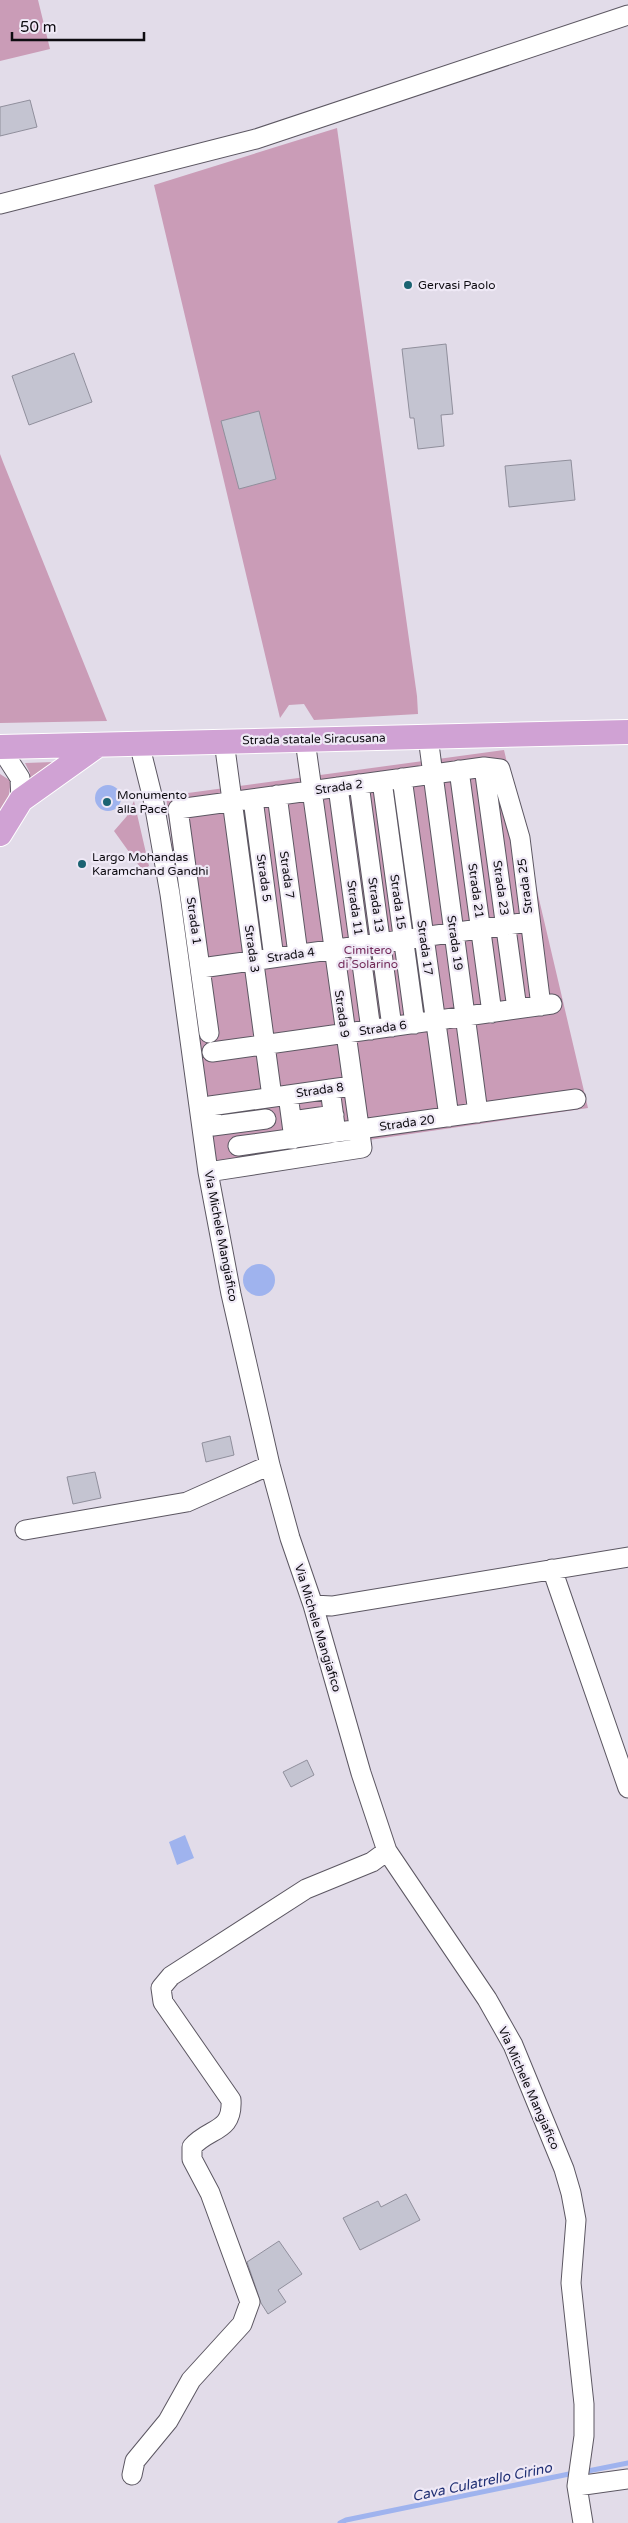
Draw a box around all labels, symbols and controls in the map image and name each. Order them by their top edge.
scale bar [12,10,145,42]
text: 50 m [20,18,57,36]
place label: Gervasi Paolo [418,278,495,292]
marker: Gervasi Paolo [402,279,414,291]
street label: Strada statale Siracusana [242,731,386,747]
street label: Strada 2 [314,777,364,797]
place label: Monumento alla Pace [117,788,187,816]
marker: Monumento alla Pace [101,796,113,808]
place label: Largo Mohandas Karamchand Gandhi [92,850,209,878]
street label: Strada 7 [277,850,297,900]
street label: Strada 5 [254,853,274,903]
marker: Largo Mohandas Karamchand Gandhi [76,858,88,870]
street label: Strada 25 [515,858,535,914]
street label: Strada 23 [490,860,512,916]
street label: Strada 21 [465,863,487,919]
street label: Strada 15 [387,874,409,930]
street label: Strada 13 [365,877,387,933]
street label: Strada 11 [344,880,366,936]
street label: Strada 1 [184,896,204,946]
street label: Strada 19 [444,915,466,971]
street label: Strada 17 [414,920,436,976]
street label: Strada 3 [242,924,262,974]
park label: Cimitero di Solarino [338,943,398,971]
street label: Strada 4 [266,945,316,965]
street label: Strada 9 [332,989,352,1039]
street label: Strada 6 [358,1018,408,1038]
street label: Strada 8 [295,1080,345,1100]
street label: Strada 20 [379,1112,436,1134]
street label: Via Michele Mangiafico [201,1169,241,1303]
street label: Via Michele Mangiafico [292,1562,344,1694]
street label: Via Michele Mangiafico [496,2024,562,2152]
water label: Cava Culatrello Cirino [411,2459,555,2505]

